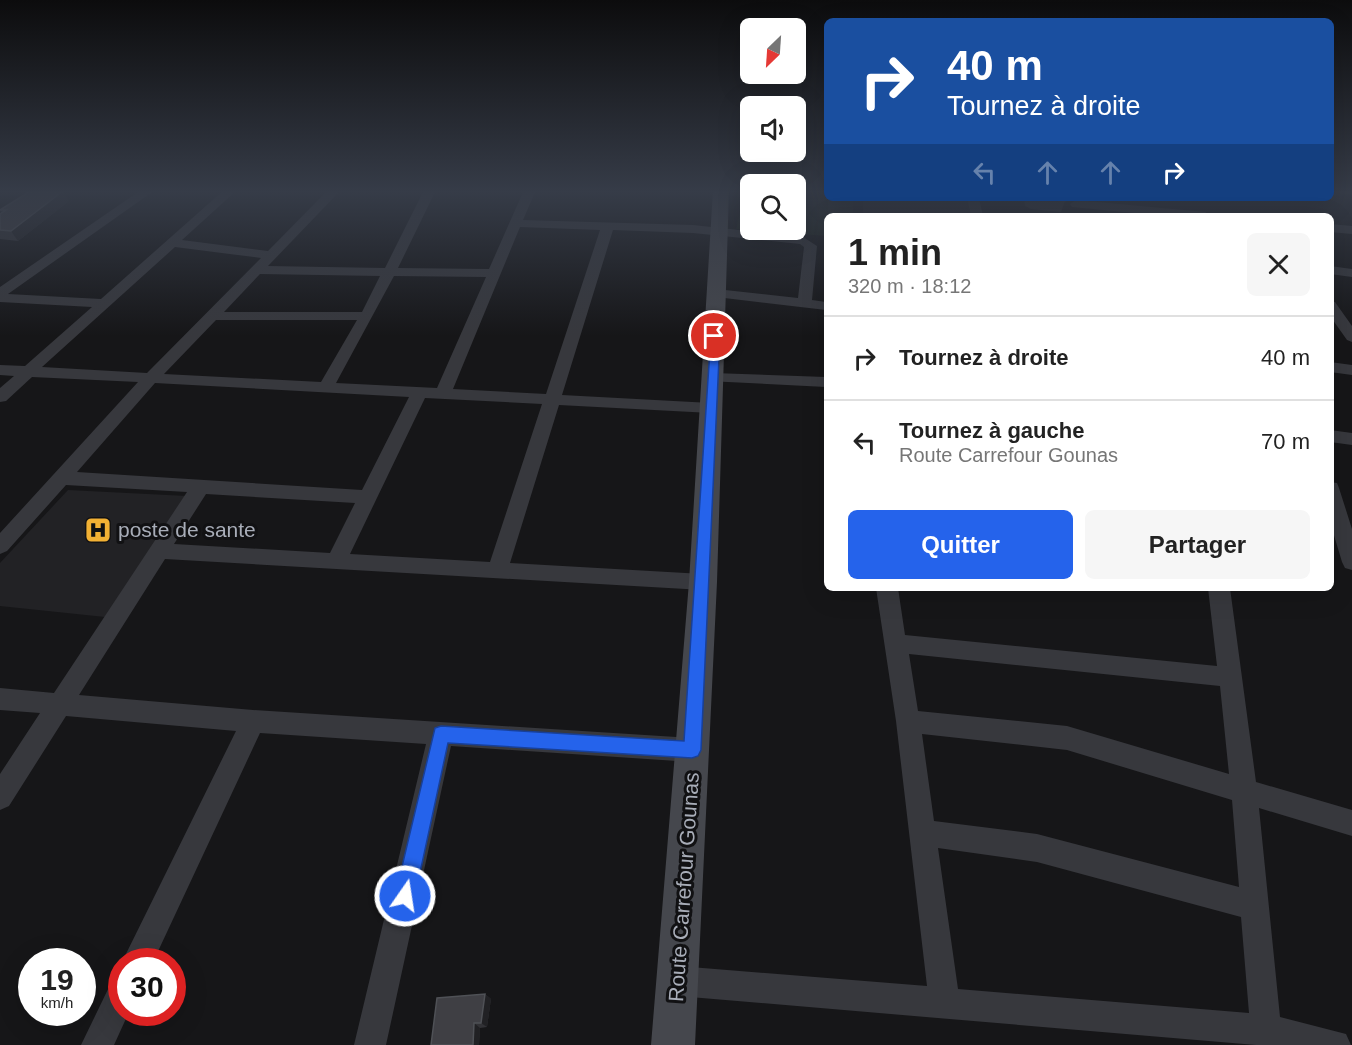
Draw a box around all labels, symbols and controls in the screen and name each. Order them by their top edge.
north arrow [740,18,806,84]
map controls [740,18,806,240]
icon: right [848,42,926,120]
text: 40 m [947,42,1043,89]
text: Tournez à droite [947,91,1141,121]
button: sound [740,96,806,162]
icon: left [968,156,1001,189]
icon: ahead [1031,156,1064,189]
icon: ahead [1094,156,1127,189]
icon: right [1157,156,1190,189]
button: search [740,174,806,240]
text: 1 min [848,232,942,273]
button: close [1247,233,1310,296]
text: 320 m · 18:12 [848,275,971,297]
pin [688,310,739,361]
icon: arrive [697,319,730,352]
icon: right [848,342,881,375]
text: Tournez à droite [899,345,1069,370]
text: 40 m [1261,345,1310,370]
text: Tournez à gauche [899,418,1084,443]
icon: left [848,426,881,459]
text: 70 m [1261,429,1310,454]
text: Route Carrefour Gounas [899,444,1118,466]
button: Quitter [848,510,1073,579]
button: Partager [1085,510,1310,579]
hospital icon: poste de sante [83,515,113,545]
place label: poste de sante [118,518,256,541]
street label: Route Carrefour Gounas [664,771,703,1002]
position arrow [373,864,437,928]
speed limit sign: 30 [108,948,186,1026]
text: 19 [40,963,74,996]
text: km/h [41,994,73,1011]

